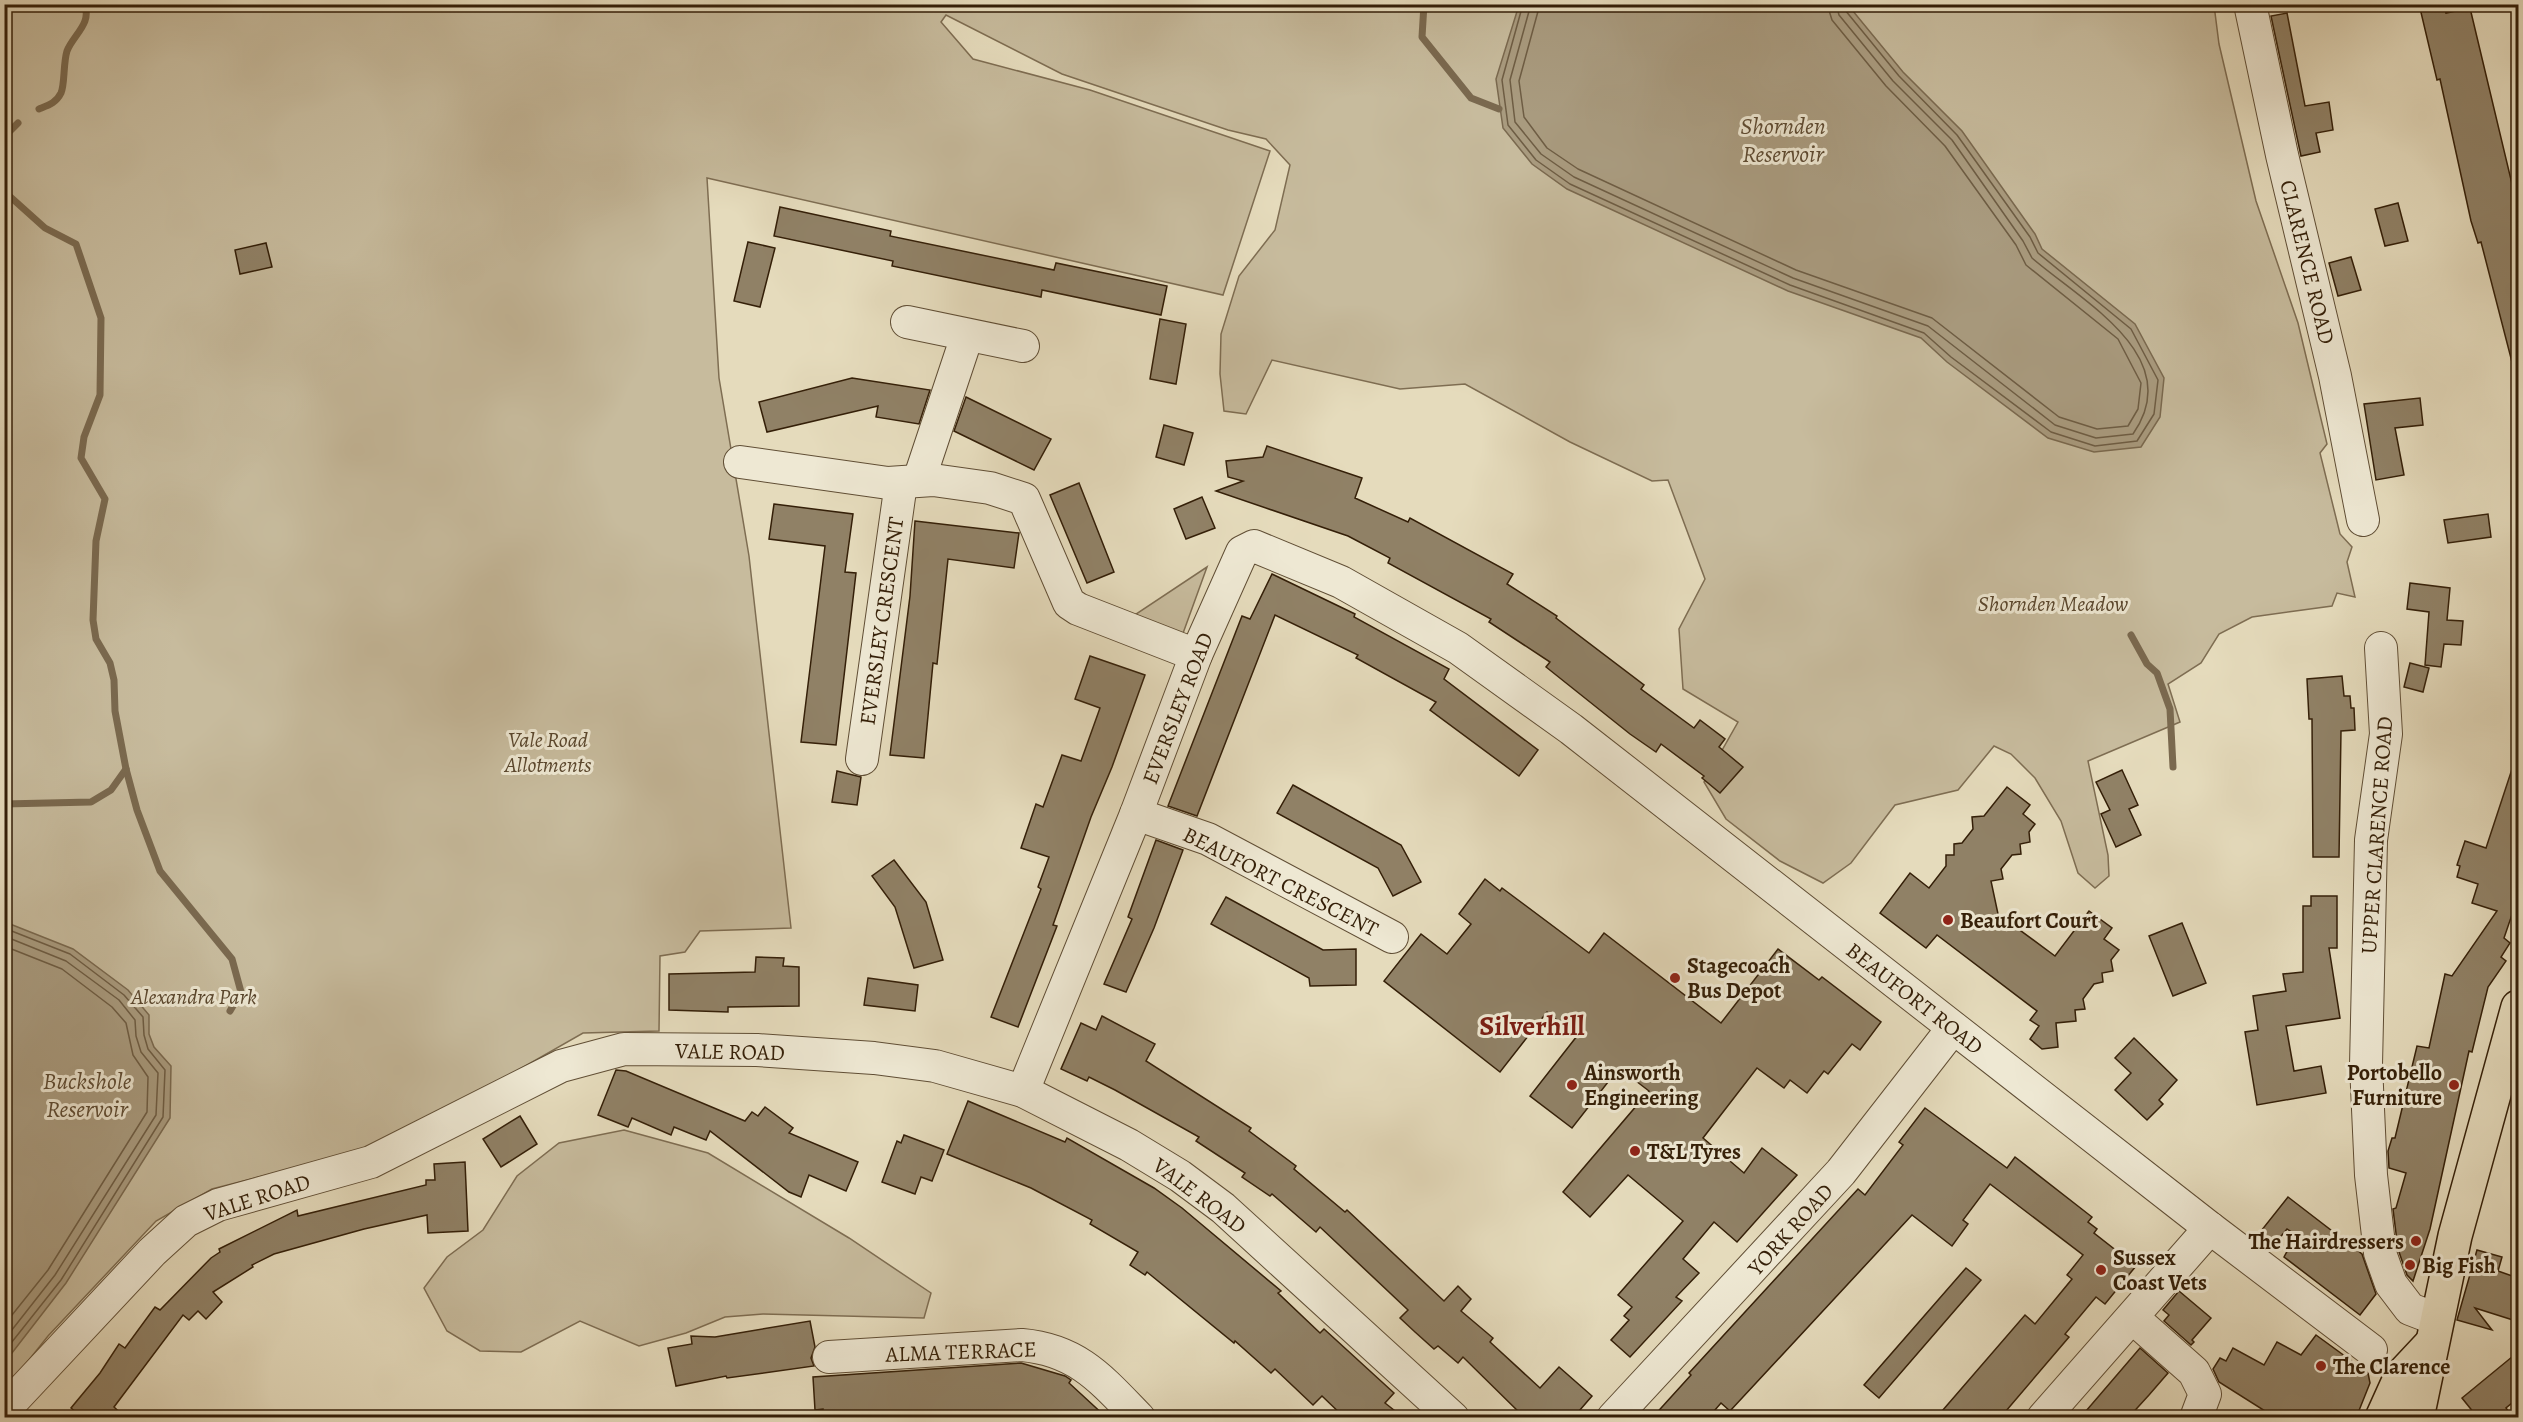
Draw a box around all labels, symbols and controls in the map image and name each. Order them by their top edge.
water label: Shornden Reservoir [1740,110,1826,170]
street label: CLARENCE ROAD [2272,177,2342,348]
street label: EVERSLEY CRESCENT [853,515,911,727]
park label: Shornden Meadow [1978,589,2128,619]
street label: EVERSLEY ROAD [1135,628,1221,789]
street label: UPPER CLARENCE ROAD [2354,715,2400,955]
park label: Vale Road Allotments [504,725,592,780]
street label: BEAUFORT CRESCENT [1178,820,1384,944]
place label: Beaufort Court [1960,906,2099,936]
marker: Beaufort Court [1941,913,1955,927]
street label: BEAUFORT ROAD [1840,936,1989,1062]
place label: Stagecoach Bus Depot [1687,951,1791,1006]
marker: Stagecoach Bus Depot [1668,971,1682,985]
park label: Alexandra Park [130,982,257,1012]
district label: Silverhill [1479,1007,1585,1045]
street label: VALE ROAD [674,1036,785,1068]
place label: Ainsworth Engineering [1583,1058,1699,1113]
place label: Portobello Furniture [2347,1058,2442,1113]
water label: Buckshole Reservoir [43,1065,132,1125]
marker: Ainsworth Engineering [1565,1078,1579,1092]
marker: Portobello Furniture [2447,1078,2461,1092]
place label: T&L Tyres [1647,1137,1741,1167]
marker: T&L Tyres [1628,1144,1642,1158]
street label: VALE ROAD [1146,1150,1252,1241]
street label: VALE ROAD [199,1167,314,1230]
street label: YORK ROAD [1741,1177,1840,1283]
place label: The Hairdressers [2249,1227,2404,1257]
marker: The Hairdressers [2409,1234,2423,1248]
place label: Sussex Coast Vets [2113,1243,2207,1298]
place label: Big Fish [2422,1251,2496,1281]
marker: Big Fish [2403,1258,2417,1272]
marker: Sussex Coast Vets [2094,1263,2108,1277]
street label: ALMA TERRACE [884,1334,1037,1370]
place label: The Clarence [2333,1352,2450,1382]
marker: The Clarence [2314,1359,2328,1373]

